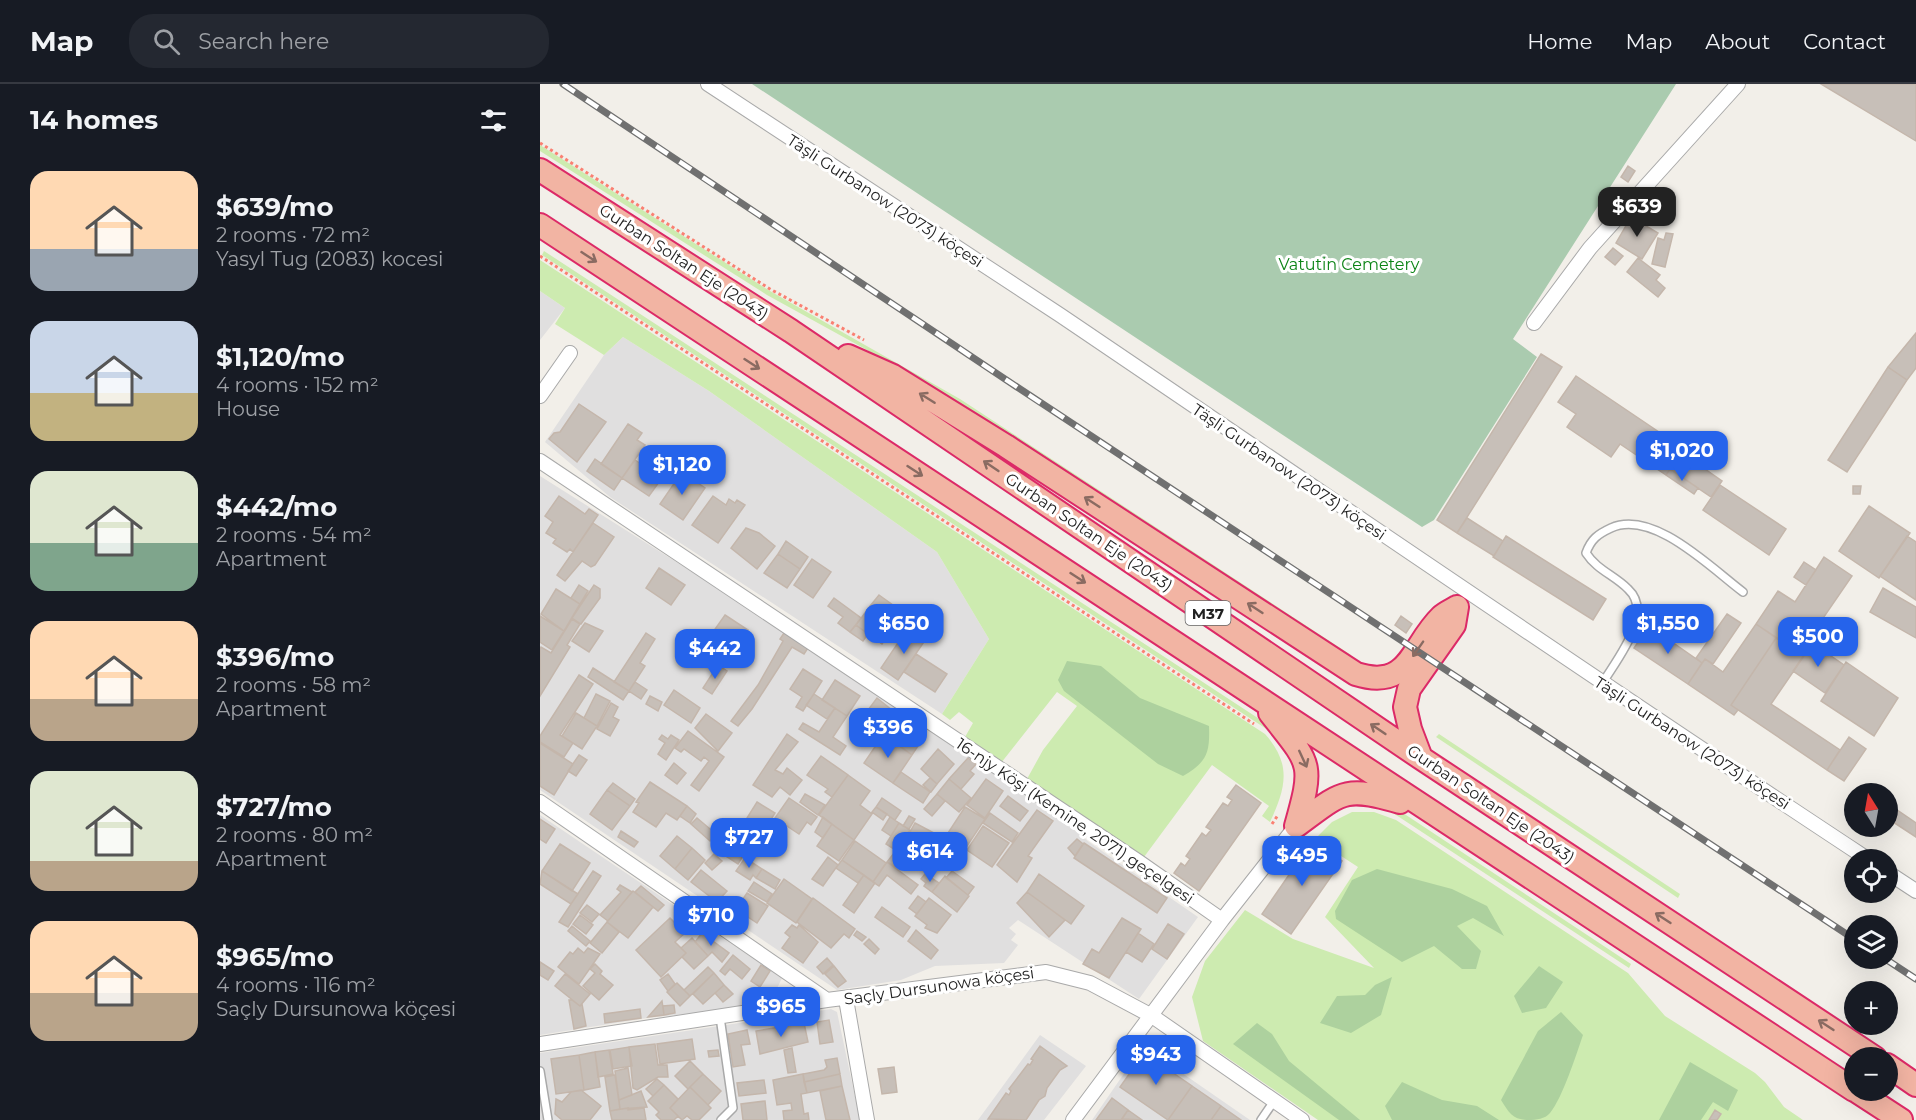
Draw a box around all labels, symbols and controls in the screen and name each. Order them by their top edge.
search box [129,14,549,68]
text: Map [30,24,93,58]
icon: search [150,25,183,58]
text: Search here [198,28,329,55]
text: Home [1527,29,1592,54]
text: Map [1625,29,1672,54]
text: About [1705,29,1770,54]
text: Contact [1803,29,1886,54]
text: 14 homes [30,104,158,136]
icon: filters [477,104,510,137]
street label: Täşli Gurbanow (2073) köçesi [783,130,987,272]
pin: $639 [1601,187,1673,238]
text: $639/mo [216,191,334,223]
text: $639 [1612,194,1662,218]
icon: home [78,195,150,267]
street label: Gurban Soltan Eje (2043) [596,200,772,324]
text: 2 rooms · 72 m² [216,223,370,247]
text: Yasyl Tug (2083) kocesi [216,247,443,271]
one-way arrow [580,251,597,263]
park label: Vatutin Cemetery [1279,255,1420,274]
text: $1,120/mo [216,341,345,373]
icon: home [78,345,150,417]
one-way arrow [743,358,760,370]
text: 4 rooms · 152 m² [216,373,379,397]
one-way arrow [919,391,936,403]
text: House [216,397,280,421]
street label: Täşli Gurbanow (2073) köçesi [1188,400,1390,544]
pin: $1,020 [1633,431,1731,482]
text: $1,020 [1650,438,1714,462]
pin: $1,120 [633,445,731,496]
text: $1,120 [653,452,711,476]
one-way arrow [983,460,1000,472]
one-way arrow [906,465,923,477]
street label: Gurban Soltan Eje (2043) [1002,469,1176,595]
text: $442/mo [216,491,337,523]
icon: home [78,495,150,567]
one-way arrow [1084,496,1101,508]
text: 2 rooms · 54 m² [216,523,372,547]
text: Apartment [216,547,327,571]
one-way arrow [1069,572,1086,584]
road number: M37 [1186,601,1230,625]
one-way arrow [1247,602,1264,615]
pin: $650 [868,604,940,655]
pin: $1,550 [1619,604,1717,655]
text: $650 [879,611,929,635]
text: $1,550 [1637,611,1699,635]
pin: $500 [1782,617,1854,668]
text: $500 [1792,624,1844,648]
pin: $442 [679,629,751,680]
text: $442 [689,636,741,660]
one-way arrow [1412,640,1424,656]
text: $396/mo [216,641,334,673]
icon: home [78,645,150,717]
street label: Täşli Gurbanow (2073) köçesi [1590,672,1794,814]
text: 2 rooms · 58 m² [216,673,371,697]
text: Apartment [216,697,327,721]
pin: $396 [852,708,924,759]
text: $396 [863,715,913,739]
one-way arrow [1371,723,1387,735]
street label: 16-njy Köşi (Kemine, 2071) geçelgesi [952,734,1198,908]
street label: Gurban Soltan Eje (2043) [1404,741,1578,867]
one-way arrow [1298,750,1310,768]
north arrow [1844,783,1898,837]
map controls [1844,783,1898,1101]
text: $727/mo [216,791,332,823]
icon: home [78,795,150,867]
pin: $727 [713,818,785,869]
text: 2 rooms · 80 m² [216,823,373,847]
text: $727 [724,825,774,849]
pin: $614 [894,832,966,883]
pin: $495 [1266,836,1338,887]
text: $614 [906,839,954,863]
text: $495 [1276,843,1328,867]
text: Apartment [216,847,327,871]
button: locate [1844,849,1898,903]
pin: $710 [675,896,747,947]
text: $710 [688,903,734,927]
one-way arrow [1656,912,1672,924]
button: layers [1844,915,1898,969]
text: $965/mo [216,941,334,973]
icon: home [78,945,150,1017]
street label: Saçly Dursunowa köçesi [843,963,1035,1009]
text: 4 rooms · 116 m² [216,973,376,997]
button: + [1844,981,1898,1035]
pin: $965 [745,987,817,1038]
text: $965 [756,994,806,1018]
text: Saçly Dursunowa köçesi [216,997,456,1021]
one-way arrow [1818,1019,1835,1031]
pin: $943 [1120,1035,1192,1086]
text: $943 [1131,1042,1181,1066]
button: − [1844,1047,1898,1101]

